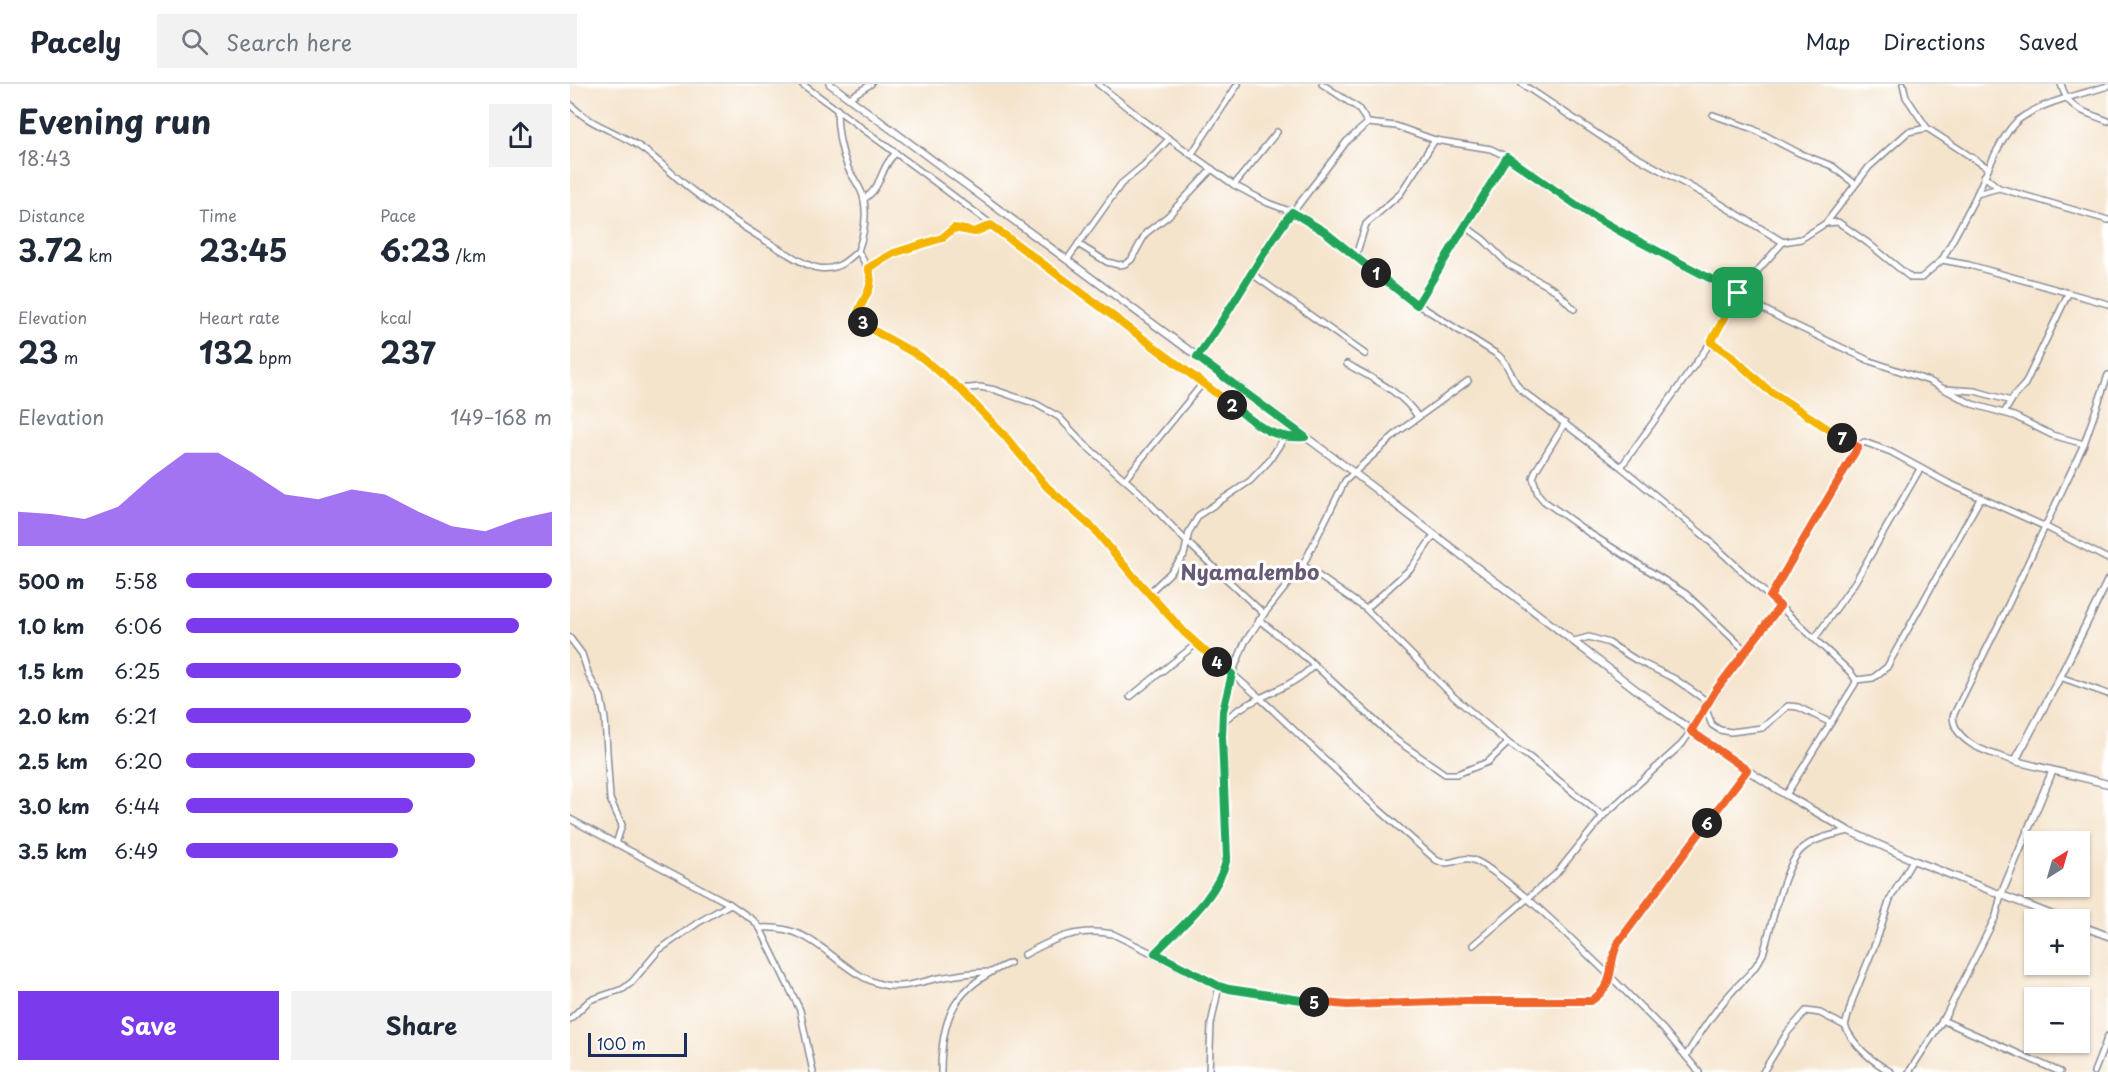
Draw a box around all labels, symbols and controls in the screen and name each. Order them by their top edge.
search box [157,14,577,68]
text: Pacely [30,20,121,63]
icon: search [178,25,211,58]
text: Search here [226,25,352,58]
text: Map [1805,25,1850,57]
text: Directions [1883,25,1985,57]
text: Saved [2018,25,2078,57]
text: Evening run [18,95,211,145]
button: share [489,104,552,167]
text: 18:43 [18,143,71,173]
text: Distance [18,203,85,227]
text: Time [199,203,237,227]
text: Pace [380,203,416,227]
text: 3.72 [18,227,83,272]
text: 23:45 [199,227,288,272]
text: 6:23 [380,227,450,272]
text: km [83,243,112,267]
text: /km [450,243,486,267]
pin: 1 [1361,258,1391,288]
text: 1 [1372,261,1380,285]
pin [1712,267,1763,318]
icon: arrive [1721,276,1754,309]
text: Elevation [18,305,87,329]
text: Heart rate [199,305,280,329]
text: kcal [380,305,412,329]
pin: 3 [848,307,878,337]
text: 3 [858,310,868,334]
text: 23 [18,329,58,374]
text: 132 [199,329,253,374]
text: 237 [380,329,436,374]
text: m [58,345,78,369]
text: bpm [253,345,292,369]
pin: 2 [1217,390,1247,420]
text: 2 [1226,393,1238,417]
text: Elevation [18,402,104,432]
text: 149–168 m [450,402,552,432]
pin: 7 [1827,423,1857,453]
text: 7 [1837,426,1847,450]
district label: Nyamalembo [1181,555,1319,587]
text: 500 m [18,566,85,596]
text: 5:58 [114,566,158,596]
text: 1.0 km [18,611,85,641]
text: 6:06 [114,611,162,641]
pin: 4 [1202,647,1232,677]
text: 4 [1212,650,1222,674]
text: 1.5 km [18,656,84,686]
text: 6:25 [114,656,160,686]
text: 2.0 km [18,701,90,731]
text: 6:21 [114,701,157,731]
text: 2.5 km [18,746,88,776]
text: 6:20 [114,746,162,776]
text: 3.0 km [18,791,90,821]
text: 6:44 [114,791,160,821]
pin: 6 [1692,808,1722,838]
text: 6 [1701,811,1713,835]
north arrow [2024,831,2090,897]
map controls [2024,831,2090,1053]
text: 3.5 km [18,836,87,866]
text: 6:49 [114,836,158,866]
button: + [2024,909,2090,975]
pin: 5 [1299,987,1329,1017]
button: − [2024,987,2090,1053]
text: 5 [1309,990,1319,1014]
button: Save [18,991,279,1060]
button: Share [291,991,552,1060]
scale bar [588,1030,687,1058]
text: 100 m [597,1031,646,1055]

